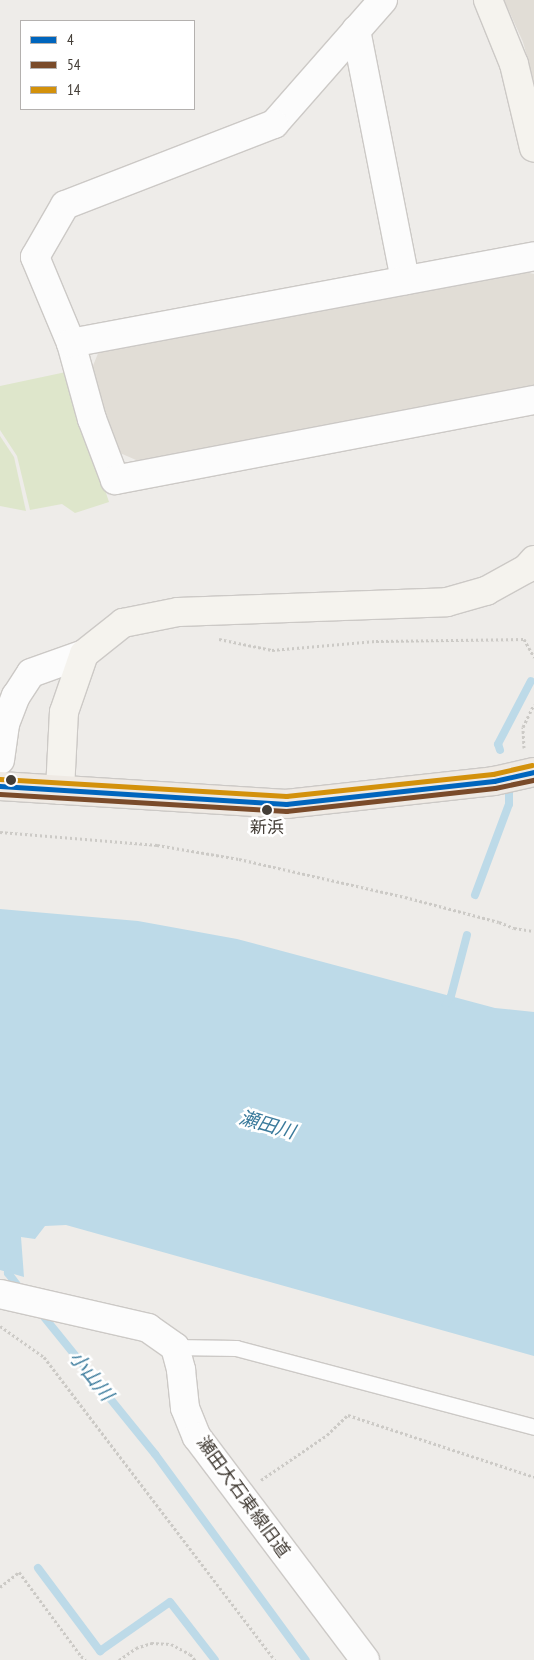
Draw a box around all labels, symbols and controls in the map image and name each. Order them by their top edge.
legend [20,20,195,110]
text: 4 [67,30,74,49]
text: 54 [67,55,81,74]
text: 14 [67,80,81,99]
unlabelled marker [6,775,16,785]
marker: 新浜 [262,805,272,815]
place label: 新浜 [250,818,284,838]
water label: 瀬田川 [236,1106,298,1144]
water label: 小山川 [64,1347,118,1405]
street label: 瀬田大石東線旧道 [192,1432,294,1562]

